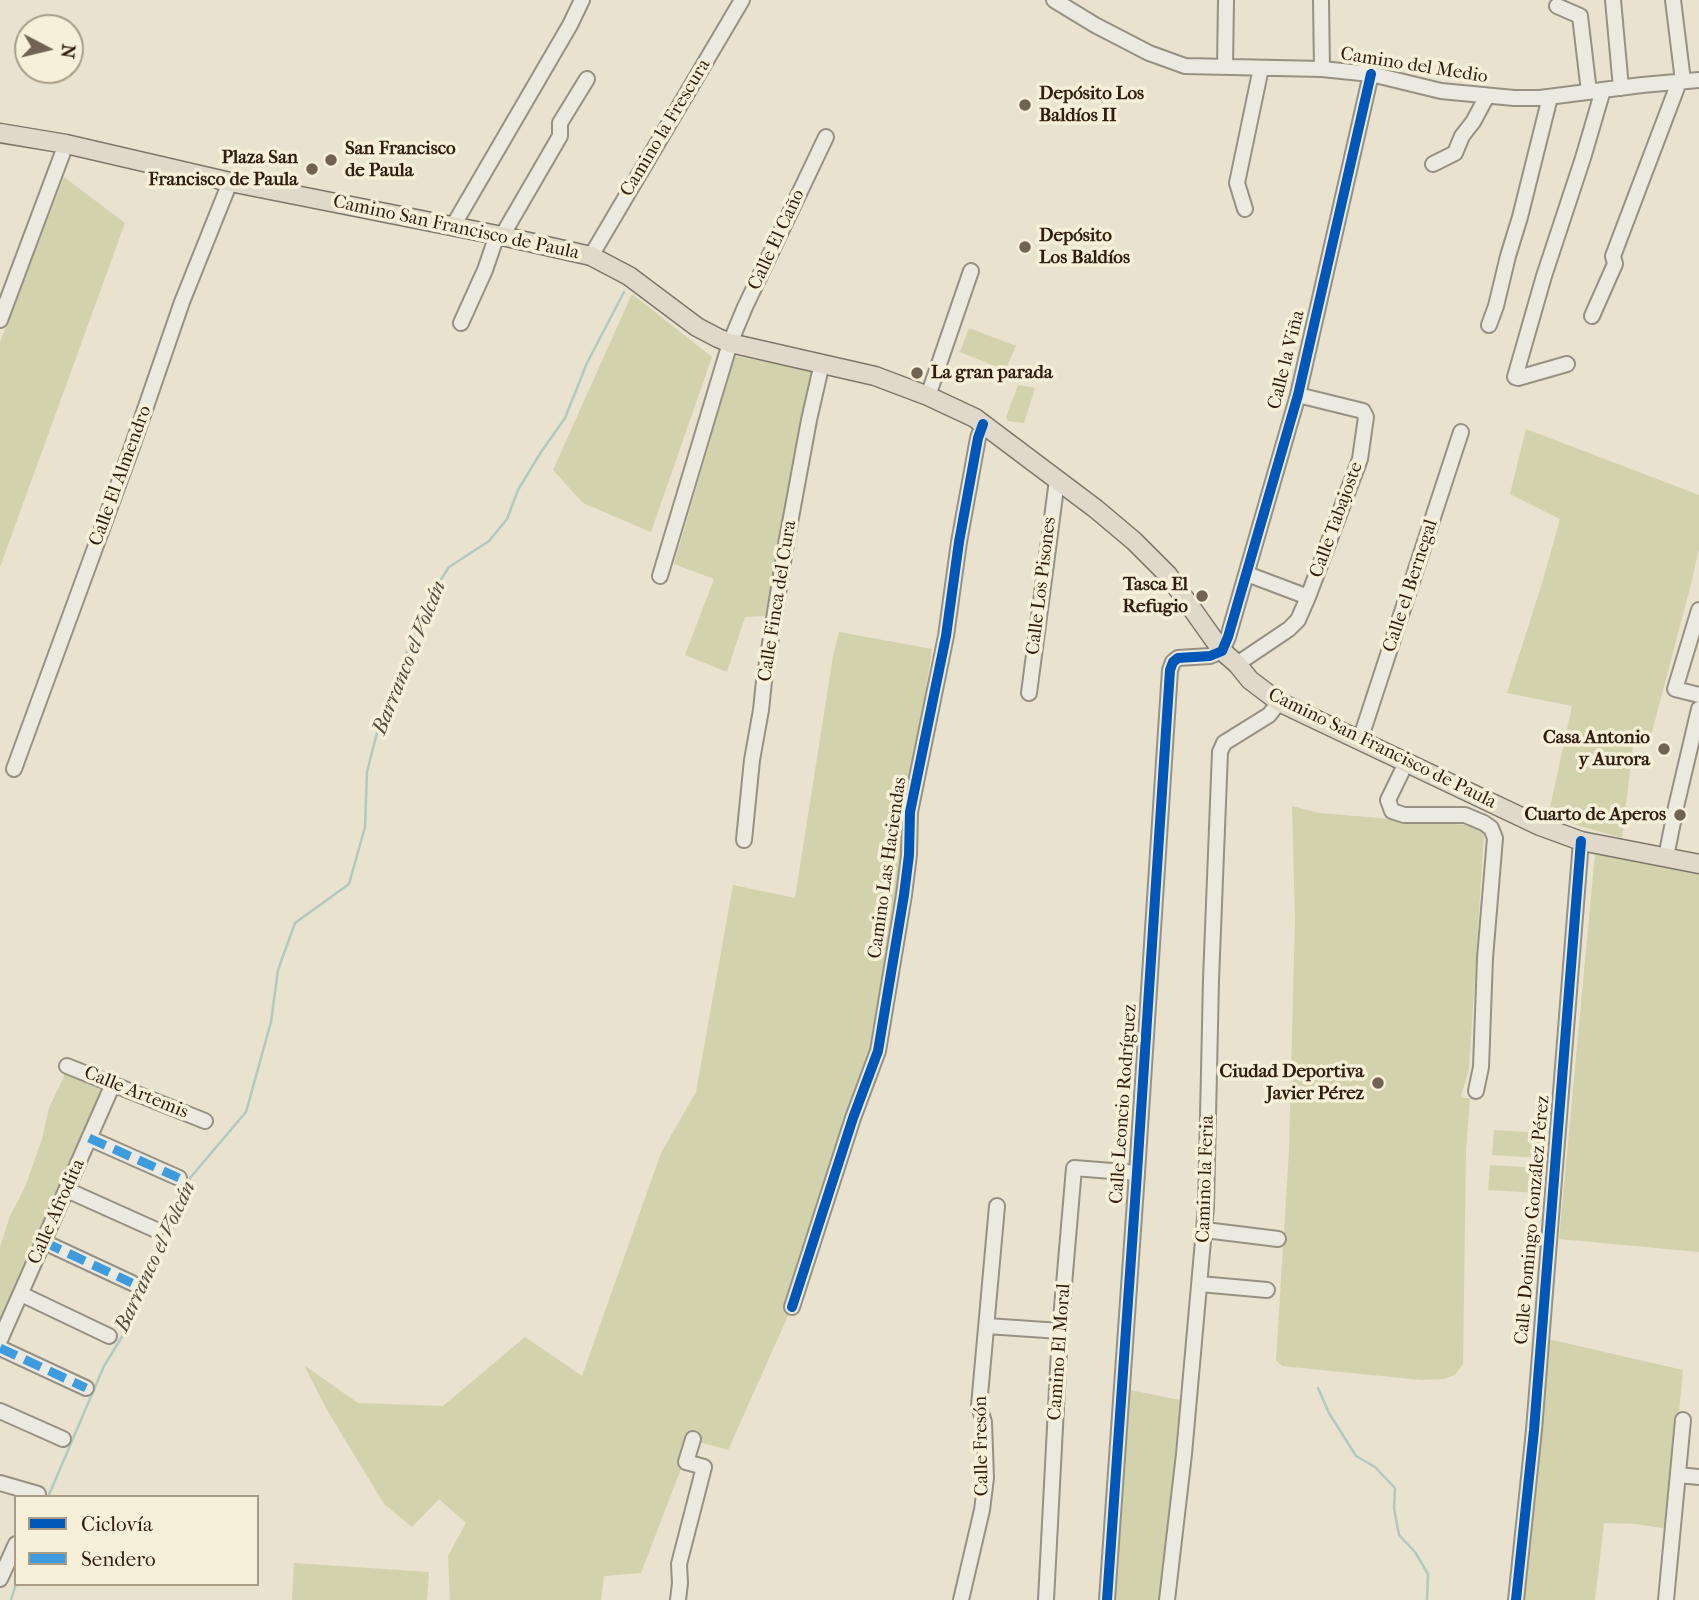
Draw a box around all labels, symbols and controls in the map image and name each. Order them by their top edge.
north arrow [14,14,84,84]
text: N [56,43,80,60]
street label: Camino del Medio [1339,43,1489,89]
street label: Camino la Frescura [616,55,716,201]
place label: Depósito Los Baldíos II [1039,83,1144,127]
marker: Depósito Los Baldíos II [1017,97,1033,113]
place label: San Francisco de Paula [345,138,456,182]
place label: Plaza San Francisco de Paula [148,147,298,191]
marker: San Francisco de Paula [323,152,339,168]
marker: Plaza San Francisco de Paula [304,161,320,177]
street label: Calle El Caño [744,186,810,294]
street label: Camino San Francisco de Paula [331,191,581,265]
place label: Depósito Los Baldíos [1039,225,1130,269]
marker: Depósito Los Baldíos [1017,239,1033,255]
street label: Calle la Viña [1264,308,1310,412]
place label: La gran parada [931,362,1053,384]
marker: La gran parada [909,365,925,381]
street label: Calle El Almendro [85,403,157,549]
street label: Calle Tabajoste [1305,459,1369,581]
street label: Calle Los Pisones [1022,516,1062,656]
street label: Calle el Bernegal [1379,517,1443,655]
street label: Calle Finca del Cura [754,519,802,683]
place label: Tasca El Refugio [1123,574,1188,618]
water label: Barranco el Volcán [368,577,452,739]
marker: Tasca El Refugio [1194,588,1210,604]
street label: Camino San Francisco de Paula [1264,684,1500,814]
place label: Casa Antonio y Aurora [1543,727,1650,771]
marker: Casa Antonio y Aurora [1656,741,1672,757]
street label: Camino Las Haciendas [864,776,912,960]
place label: Cuarto de Aperos [1525,804,1666,826]
marker: Cuarto de Aperos [1672,807,1688,823]
street label: Calle Leoncio Rodríguez [1106,1003,1142,1205]
place label: Ciudad Deportiva Javier Pérez [1220,1061,1364,1105]
street label: Calle Artemis [80,1062,192,1124]
marker: Ciudad Deportiva Javier Pérez [1370,1075,1386,1091]
street label: Calle Domingo González Pérez [1511,1094,1555,1346]
street label: Camino la Feria [1192,1115,1220,1243]
street label: Calle Afrodita [24,1156,90,1268]
water label: Barranco el Volcán [110,1178,202,1336]
street label: Camino El Moral [1044,1283,1076,1421]
street label: Calle Fresón [970,1396,994,1496]
legend [14,1495,259,1586]
text: Ciclovía [81,1512,153,1536]
text: Sendero [81,1547,156,1571]

